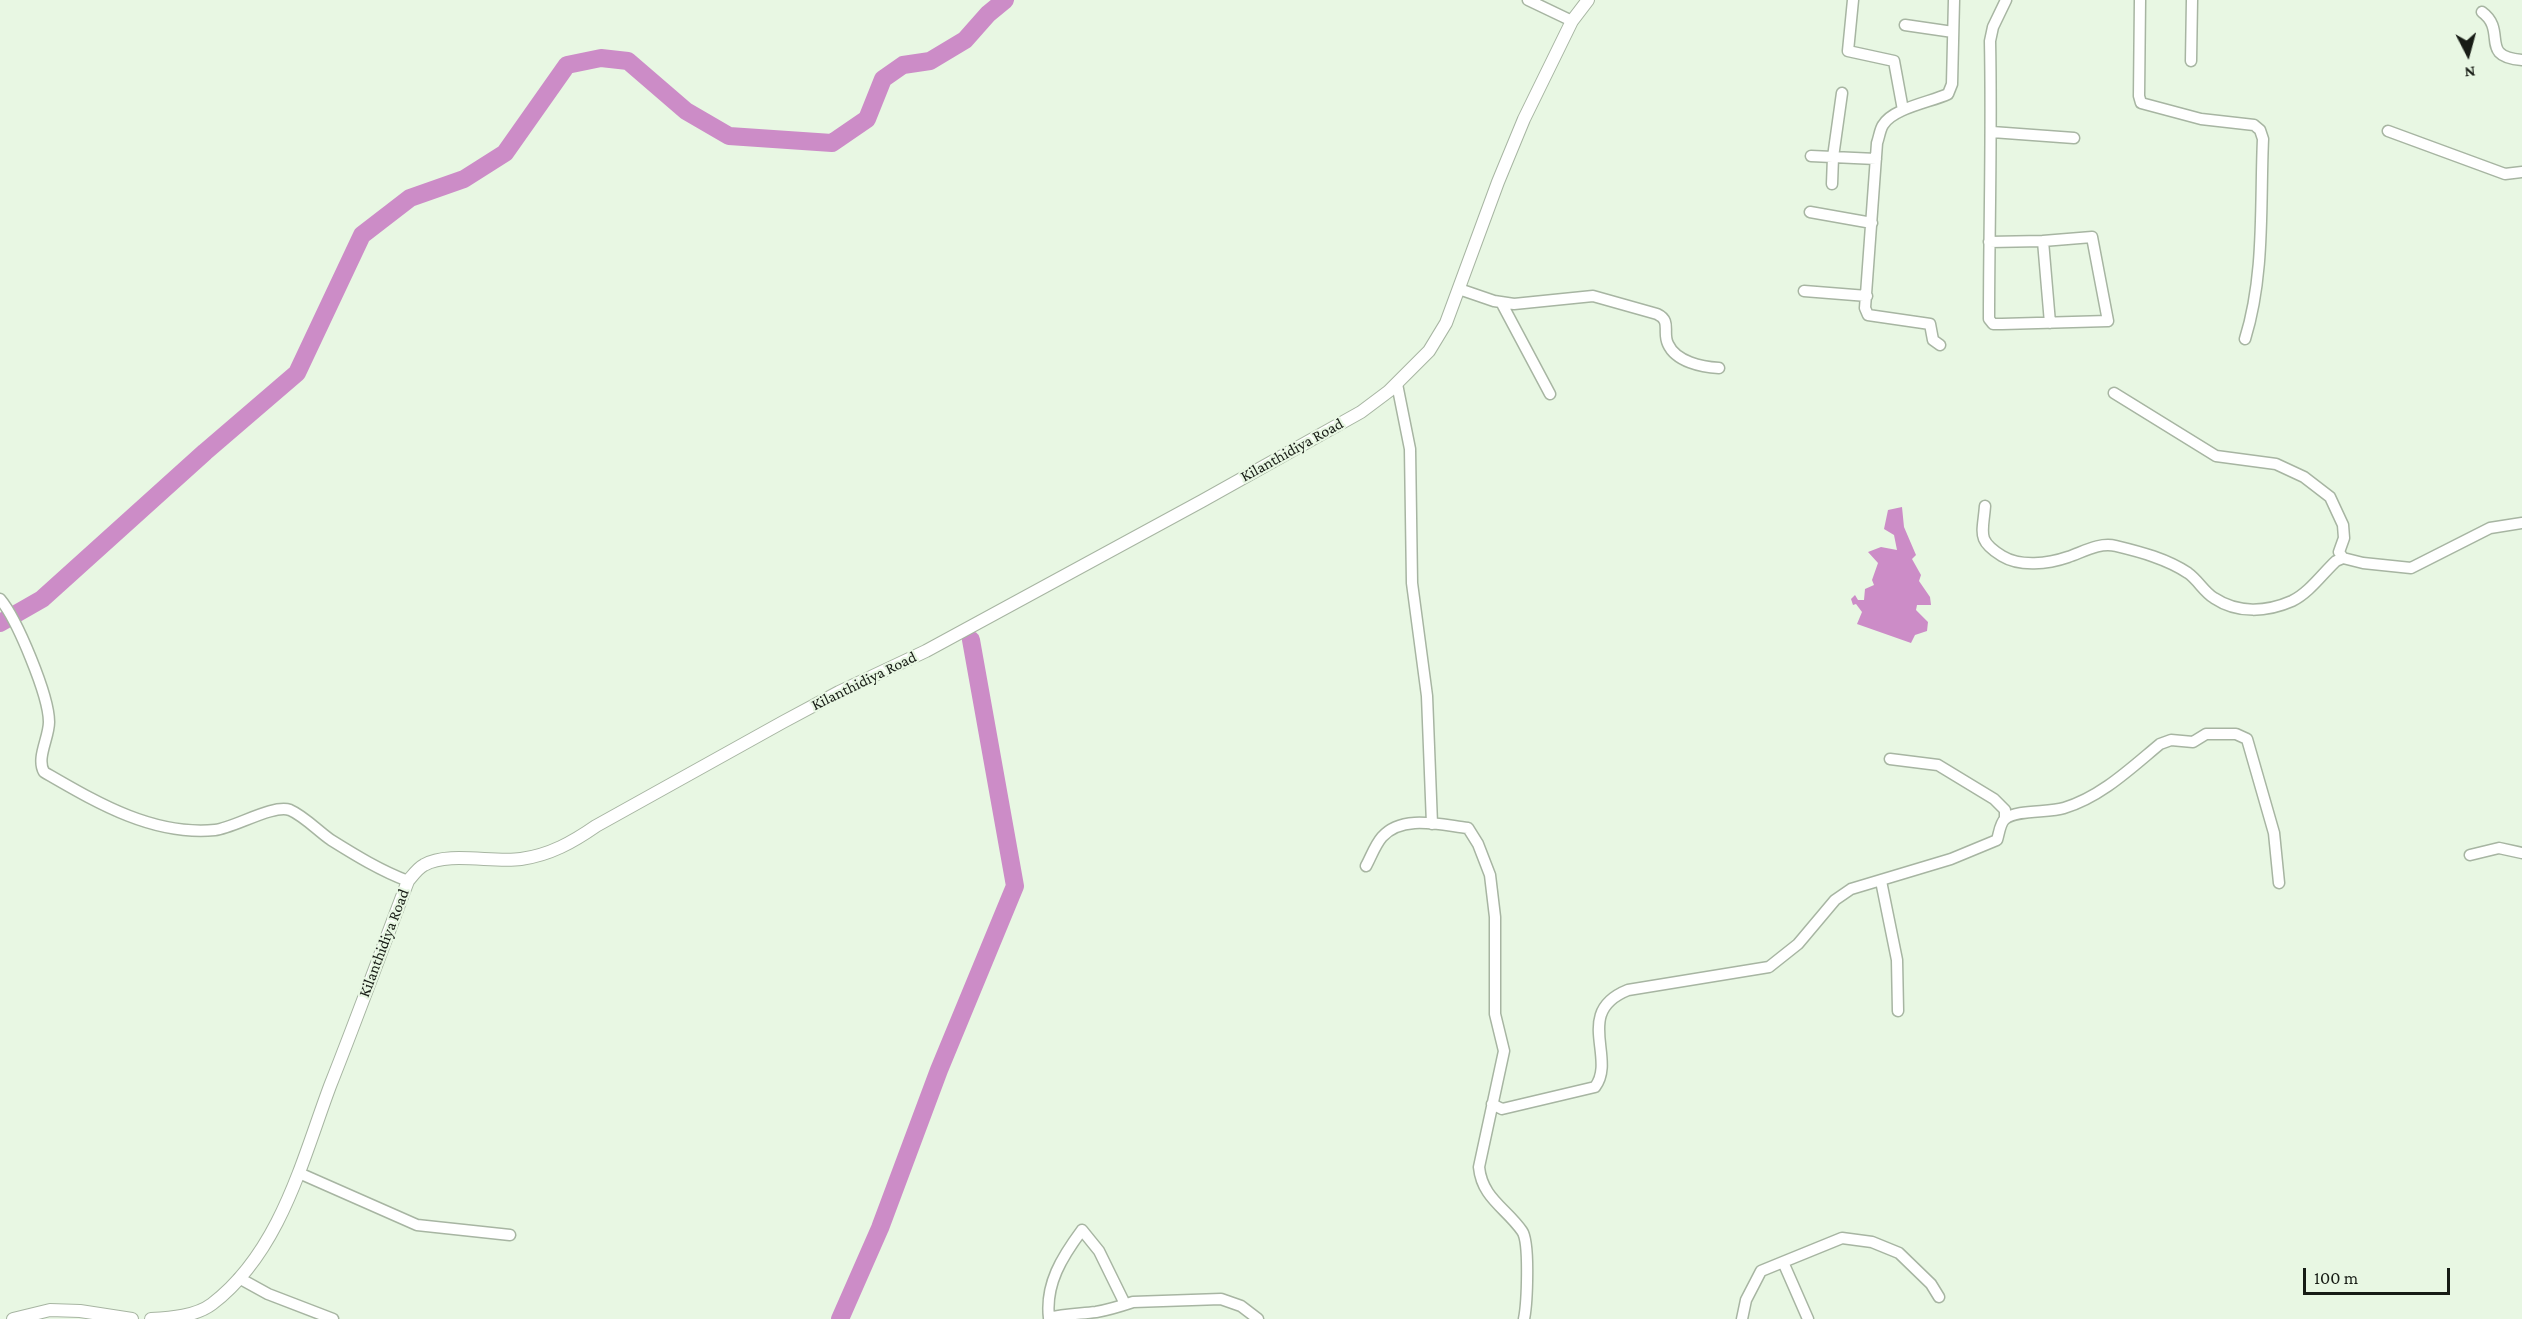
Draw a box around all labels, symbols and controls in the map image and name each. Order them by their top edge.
north arrow [2438,24,2498,84]
text: N [2464,63,2476,81]
street label: Kilanthidiya Road [1237,414,1347,486]
street label: Kilanthidiya Road [808,647,920,715]
street label: Kilanthidiya Road [355,886,413,1000]
scale bar [2306,1256,2453,1294]
text: 100 m [2314,1268,2358,1288]

